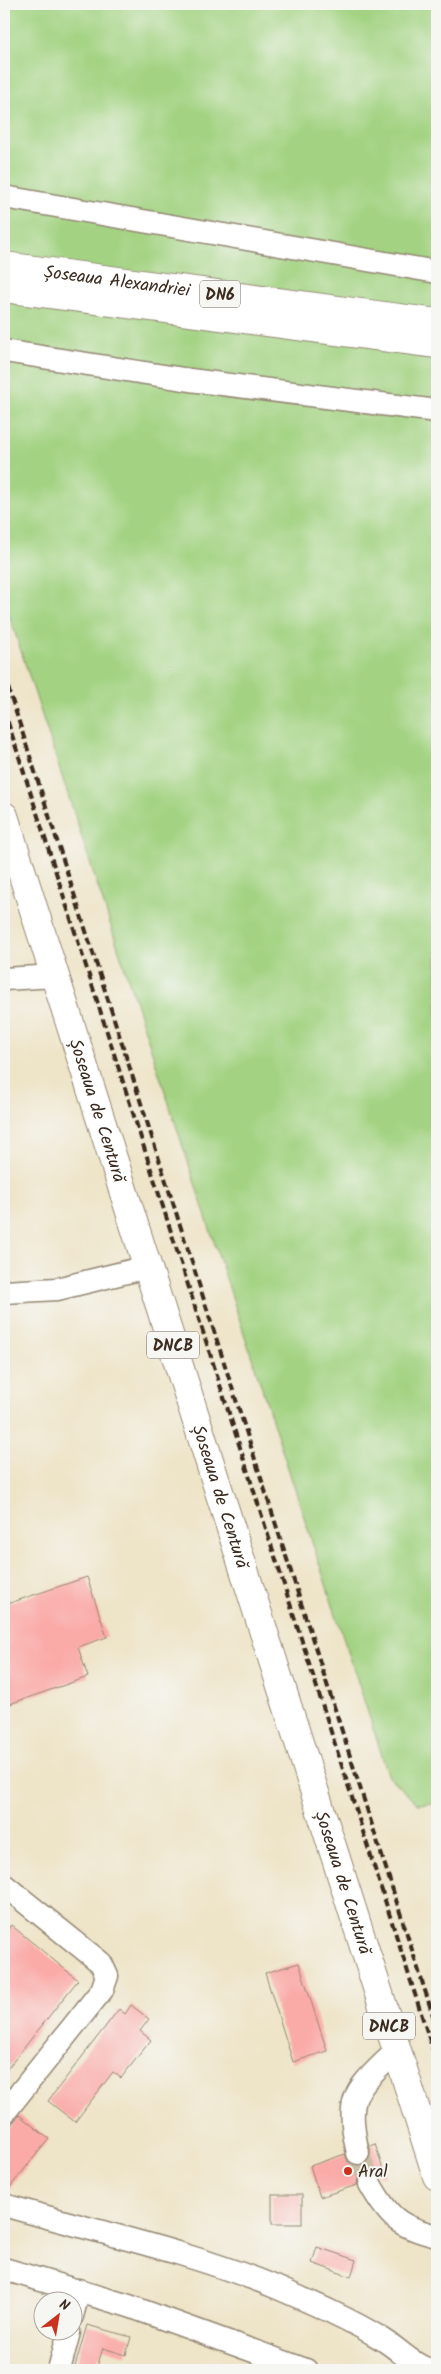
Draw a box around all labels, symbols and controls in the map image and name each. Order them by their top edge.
street label: Șoseaua Alexandriei [42,258,192,306]
road number: DN6 [200,280,240,308]
street label: Șoseaua de Centură [60,1035,133,1188]
road number: DNCB [147,1332,199,1358]
street label: Șoseaua de Centură [183,1421,256,1574]
street label: Șoseaua de Centură [306,1807,379,1960]
road number: DNCB [363,2012,415,2040]
place label: Aral [358,2158,388,2187]
marker: Aral [342,2165,354,2177]
north arrow [32,2292,82,2342]
text: N [55,2294,74,2318]

